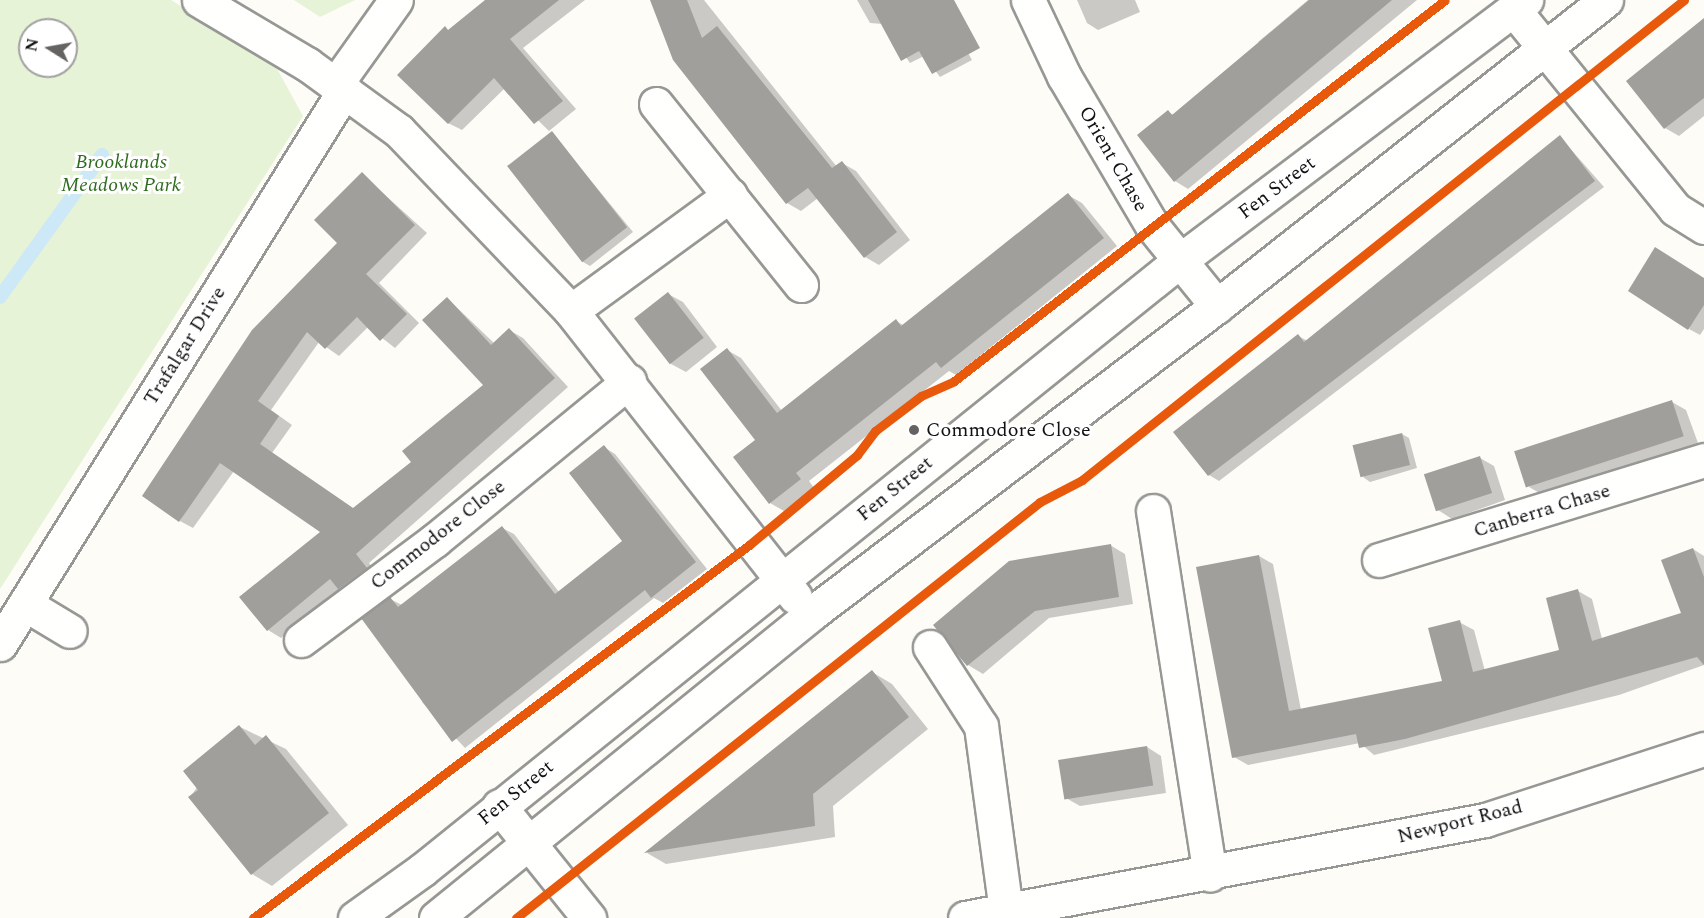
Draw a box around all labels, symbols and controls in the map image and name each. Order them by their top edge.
north arrow [18,18,78,78]
text: N [19,36,45,54]
street label: Orient Chase [1073,102,1153,216]
park label: Brooklands Meadows Park [61,151,181,198]
street label: Fen Street [1234,151,1320,225]
street label: Trafalgar Drive [139,282,231,410]
place label: Commodore Close [926,418,1091,442]
marker: Commodore Close [907,423,921,437]
street label: Fen Street [852,451,938,527]
street label: Commodore Close [366,475,510,595]
street label: Canberra Chase [1471,479,1613,543]
street label: Fen Street [473,755,559,831]
street label: Newport Road [1395,795,1525,849]

